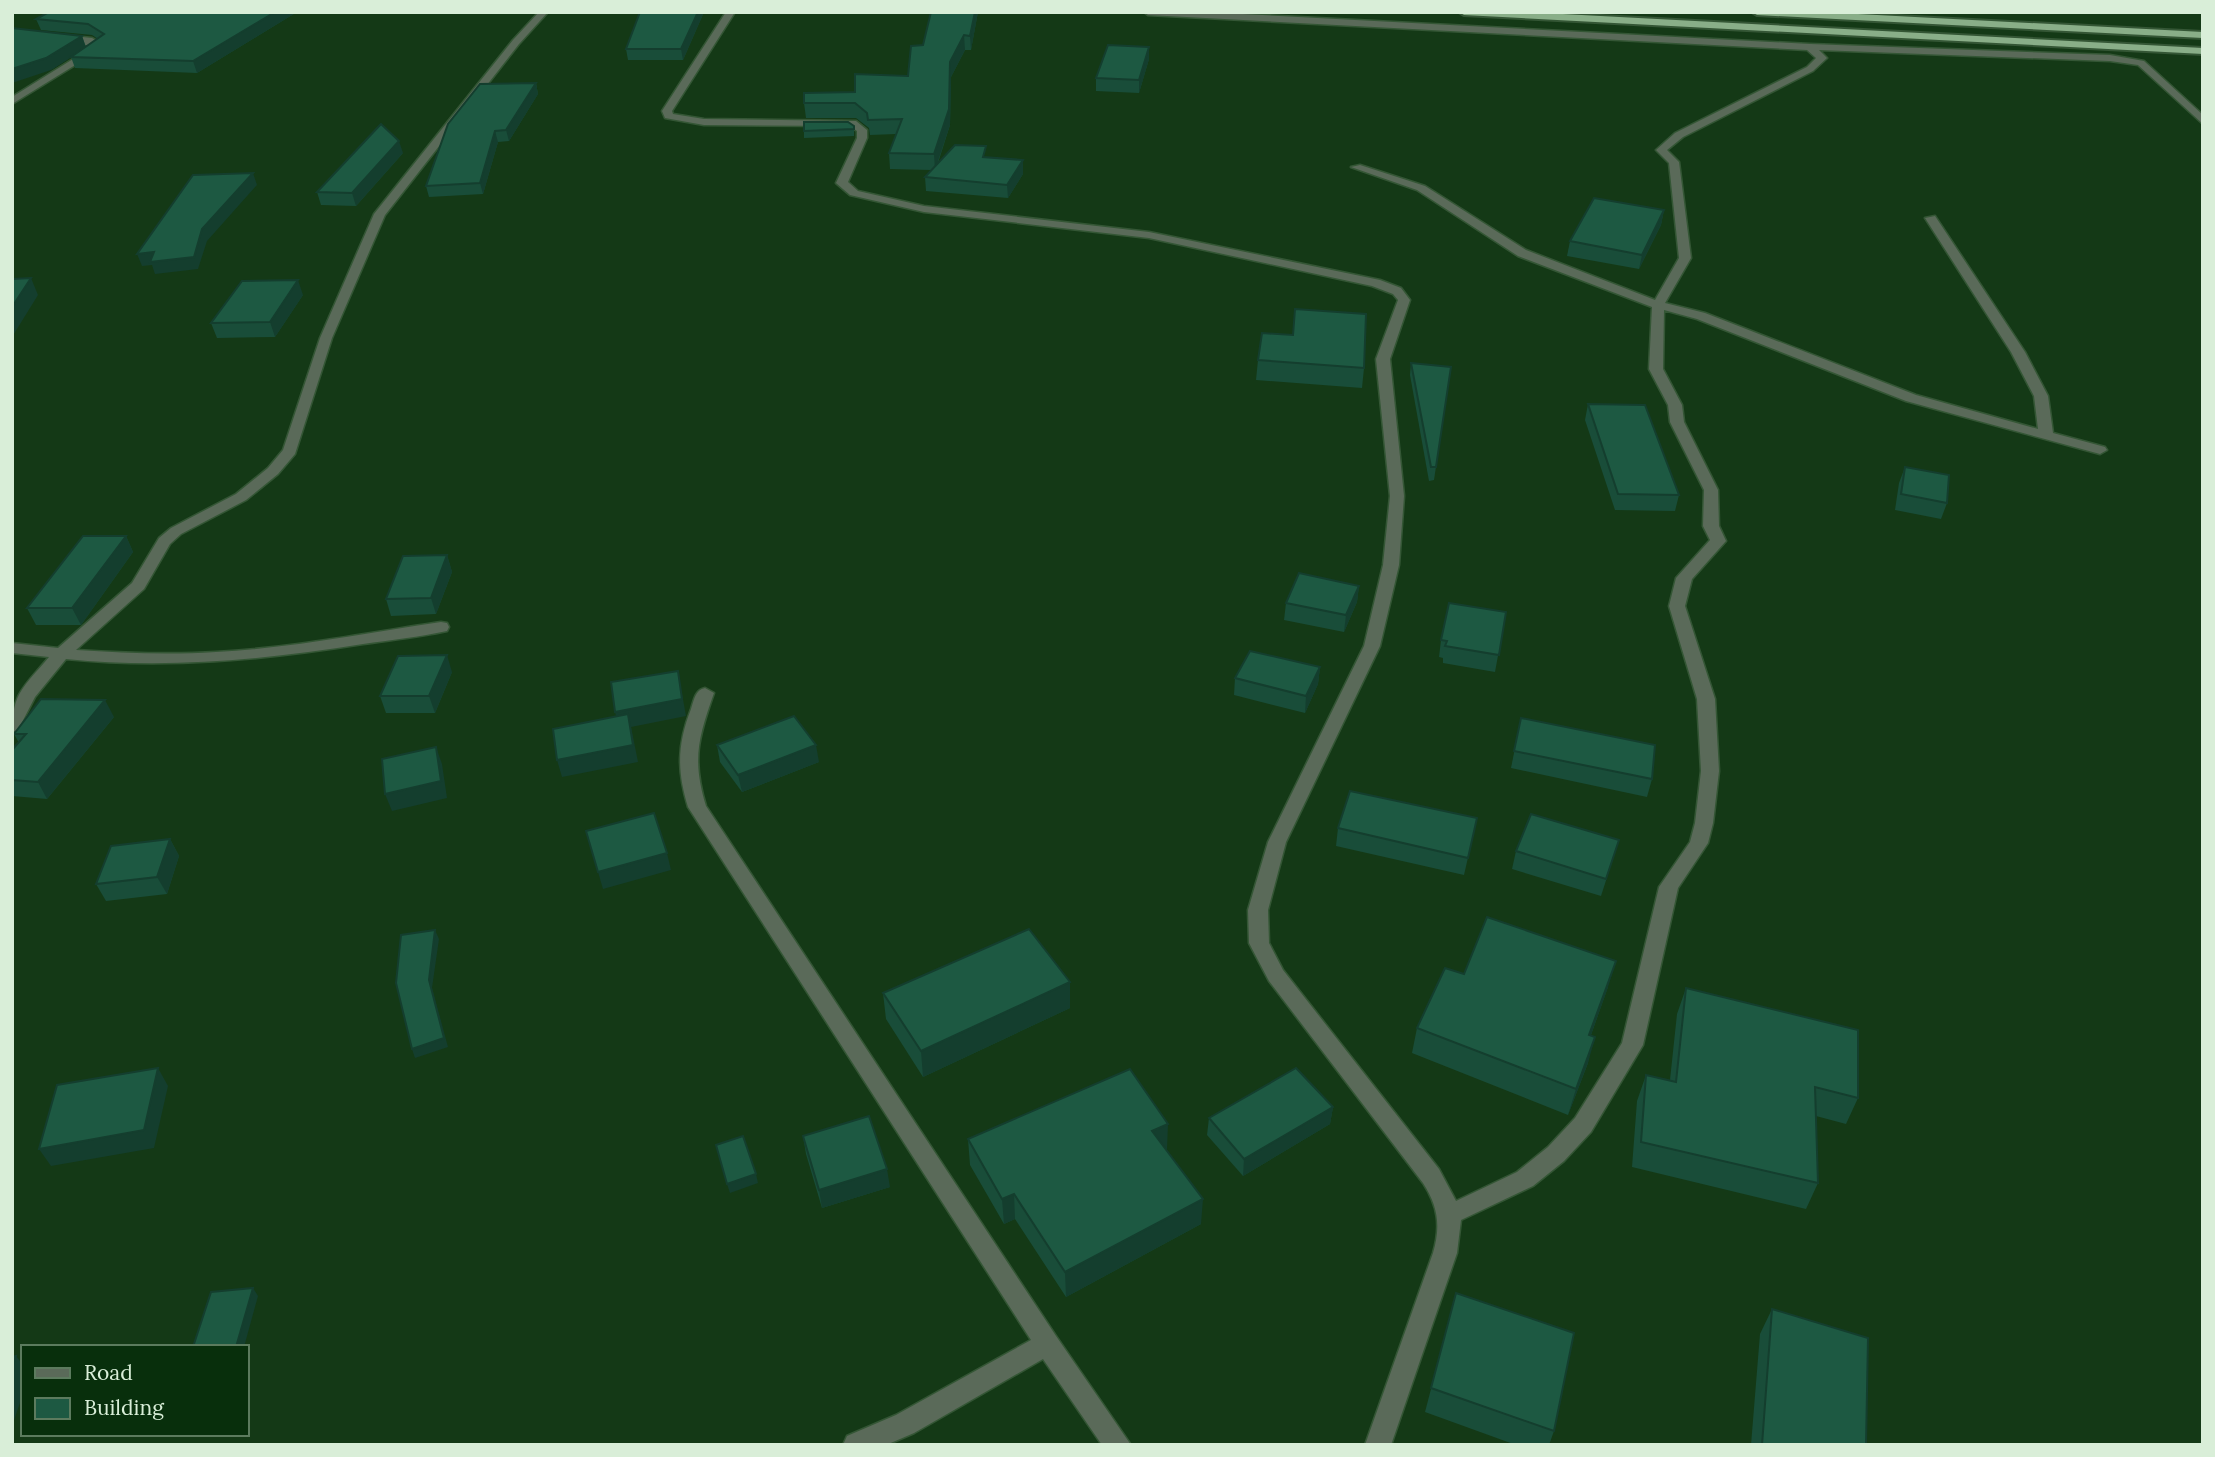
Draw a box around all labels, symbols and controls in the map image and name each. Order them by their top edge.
legend [21,1345,248,1436]
text: Road [84,1359,133,1386]
text: Building [84,1394,164,1421]

